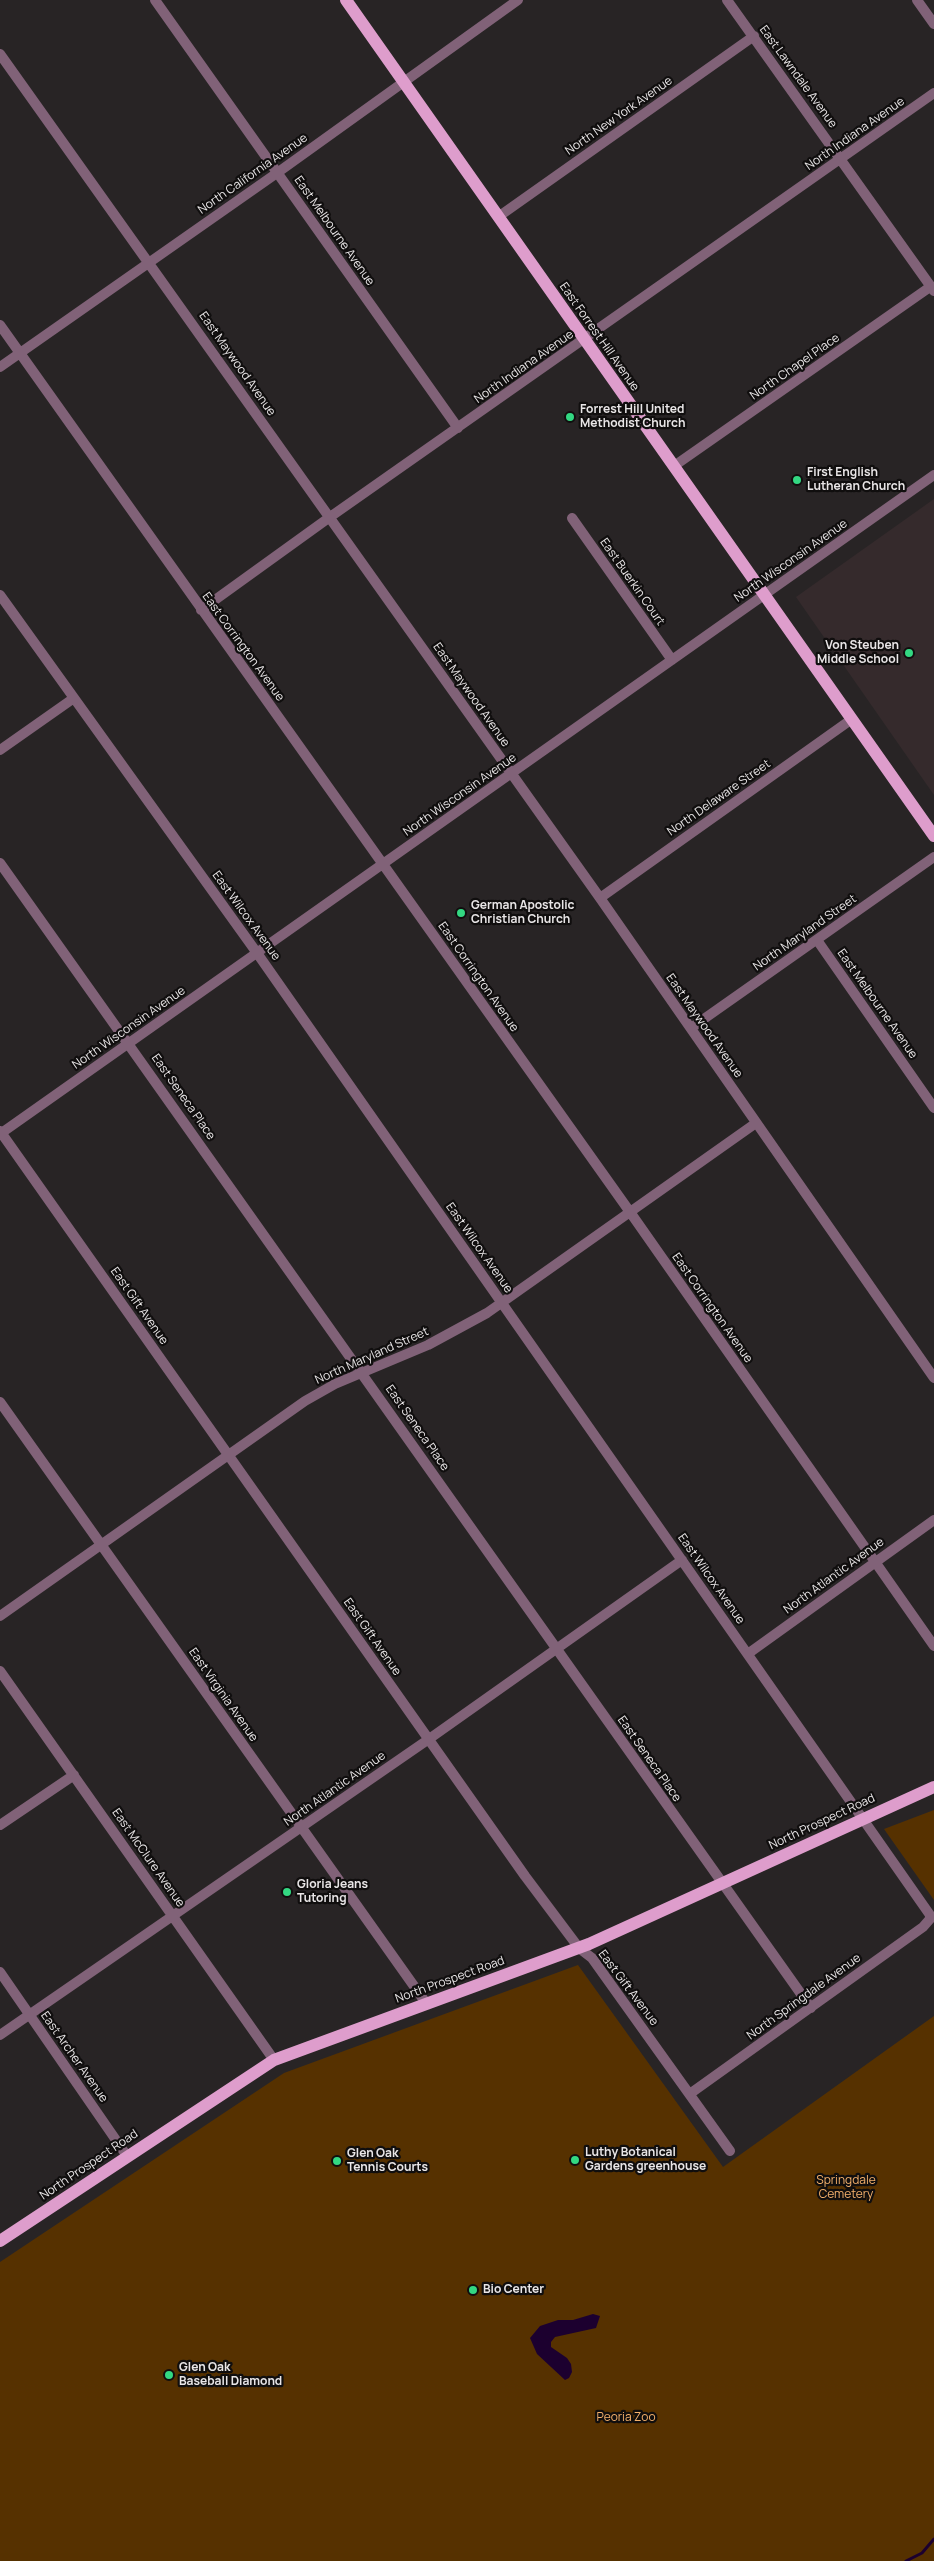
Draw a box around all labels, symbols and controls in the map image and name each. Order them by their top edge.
street label: East Lawndale Avenue [756,23,840,131]
street label: North New York Avenue [563,74,675,158]
street label: North Indiana Avenue [803,94,907,174]
street label: North California Avenue [195,131,311,217]
street label: East Melbourne Avenue [291,174,377,288]
street label: East Forrest Hill Avenue [556,280,642,394]
street label: East Maywood Avenue [196,309,278,419]
street label: North Indiana Avenue [472,327,576,407]
street label: North Chapel Place [748,331,842,403]
place label: Forrest Hill United Methodist Church [580,403,685,431]
marker: Forrest Hill United Methodist Church [564,411,576,423]
place label: First English Lutheran Church [807,466,905,494]
marker: First English Lutheran Church [791,474,803,486]
street label: North Wisconsin Avenue [732,517,850,605]
street label: East Buerkin Court [597,536,667,628]
street label: East Corrington Avenue [199,590,287,704]
place label: Von Steuben Middle School [817,639,899,667]
street label: East Maywood Avenue [430,640,512,750]
marker: Von Steuben Middle School [903,647,915,659]
street label: North Wisconsin Avenue [401,751,519,839]
street label: North Delaware Street [665,757,773,839]
street label: East Wilcox Avenue [209,869,283,963]
street label: North Maryland Street [751,892,859,974]
place label: German Apostolic Christian Church [471,899,575,927]
marker: German Apostolic Christian Church [455,907,467,919]
street label: East Corrington Avenue [435,919,521,1035]
street label: East Melbourne Avenue [834,947,920,1061]
street label: East Maywood Avenue [663,971,745,1081]
street label: North Wisconsin Avenue [70,984,188,1072]
street label: East Seneca Place [148,1051,218,1143]
street label: East Wilcox Avenue [442,1200,516,1296]
street label: East Corrington Avenue [669,1250,755,1366]
street label: East Gift Avenue [107,1265,171,1347]
street label: North Maryland Street [313,1324,431,1388]
street label: East Seneca Place [382,1382,452,1474]
street label: East Wilcox Avenue [674,1531,748,1627]
street label: North Atlantic Avenue [781,1535,887,1617]
street label: East Gift Avenue [340,1596,404,1678]
street label: East Virginia Avenue [185,1645,261,1745]
street label: East Seneca Place [614,1713,684,1805]
street label: North Atlantic Avenue [282,1749,388,1829]
street label: North Prospect Road [767,1791,877,1853]
street label: East McClure Avenue [109,1806,187,1910]
place label: Gloria Jeans Tutoring [297,1878,368,1906]
marker: Gloria Jeans Tutoring [281,1886,293,1898]
street label: East Gift Avenue [595,1947,661,2029]
street label: North Springdale Avenue [744,1951,864,2043]
street label: North Prospect Road [393,1954,507,2006]
street label: East Archer Avenue [37,2009,111,2105]
street label: North Prospect Road [37,2127,141,2203]
place label: Luthy Botanical Gardens greenhouse [585,2146,706,2174]
place label: Glen Oak Tennis Courts [347,2147,428,2175]
marker: Luthy Botanical Gardens greenhouse [569,2154,581,2166]
marker: Glen Oak Tennis Courts [331,2155,343,2167]
park label: Springdale Cemetery [816,2174,876,2202]
place label: Bio Center [483,2283,544,2297]
marker: Bio Center [467,2284,479,2296]
place label: Glen Oak Baseball Diamond [179,2361,282,2389]
marker: Glen Oak Baseball Diamond [163,2369,175,2381]
park label: Peoria Zoo [596,2411,656,2425]

